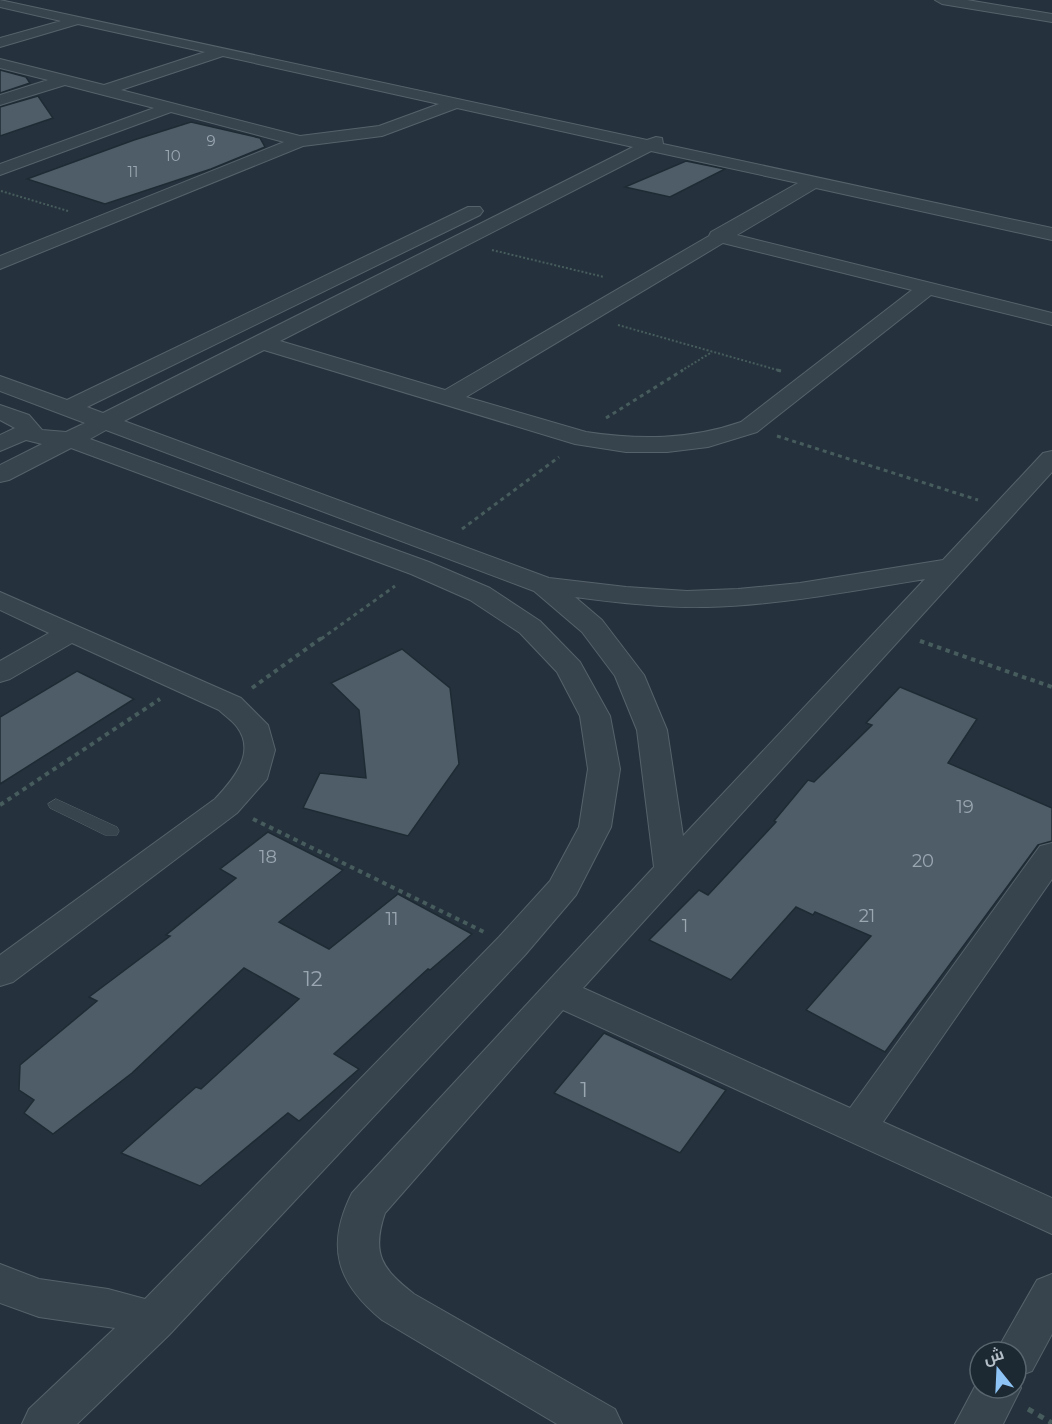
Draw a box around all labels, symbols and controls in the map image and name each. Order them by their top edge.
house number: 9 [206,131,216,150]
house number: 10 [165,146,181,165]
house number: 11 [128,162,138,181]
house number: 19 [956,796,974,818]
house number: 18 [259,846,277,868]
house number: 20 [912,850,934,872]
house number: 21 [859,905,875,927]
house number: 11 [386,908,399,930]
house number: 1 [682,915,688,937]
house number: 12 [303,966,323,991]
house number: 1 [580,1077,588,1102]
north arrow [968,1340,1028,1400]
text: ش [981,1344,1006,1368]

